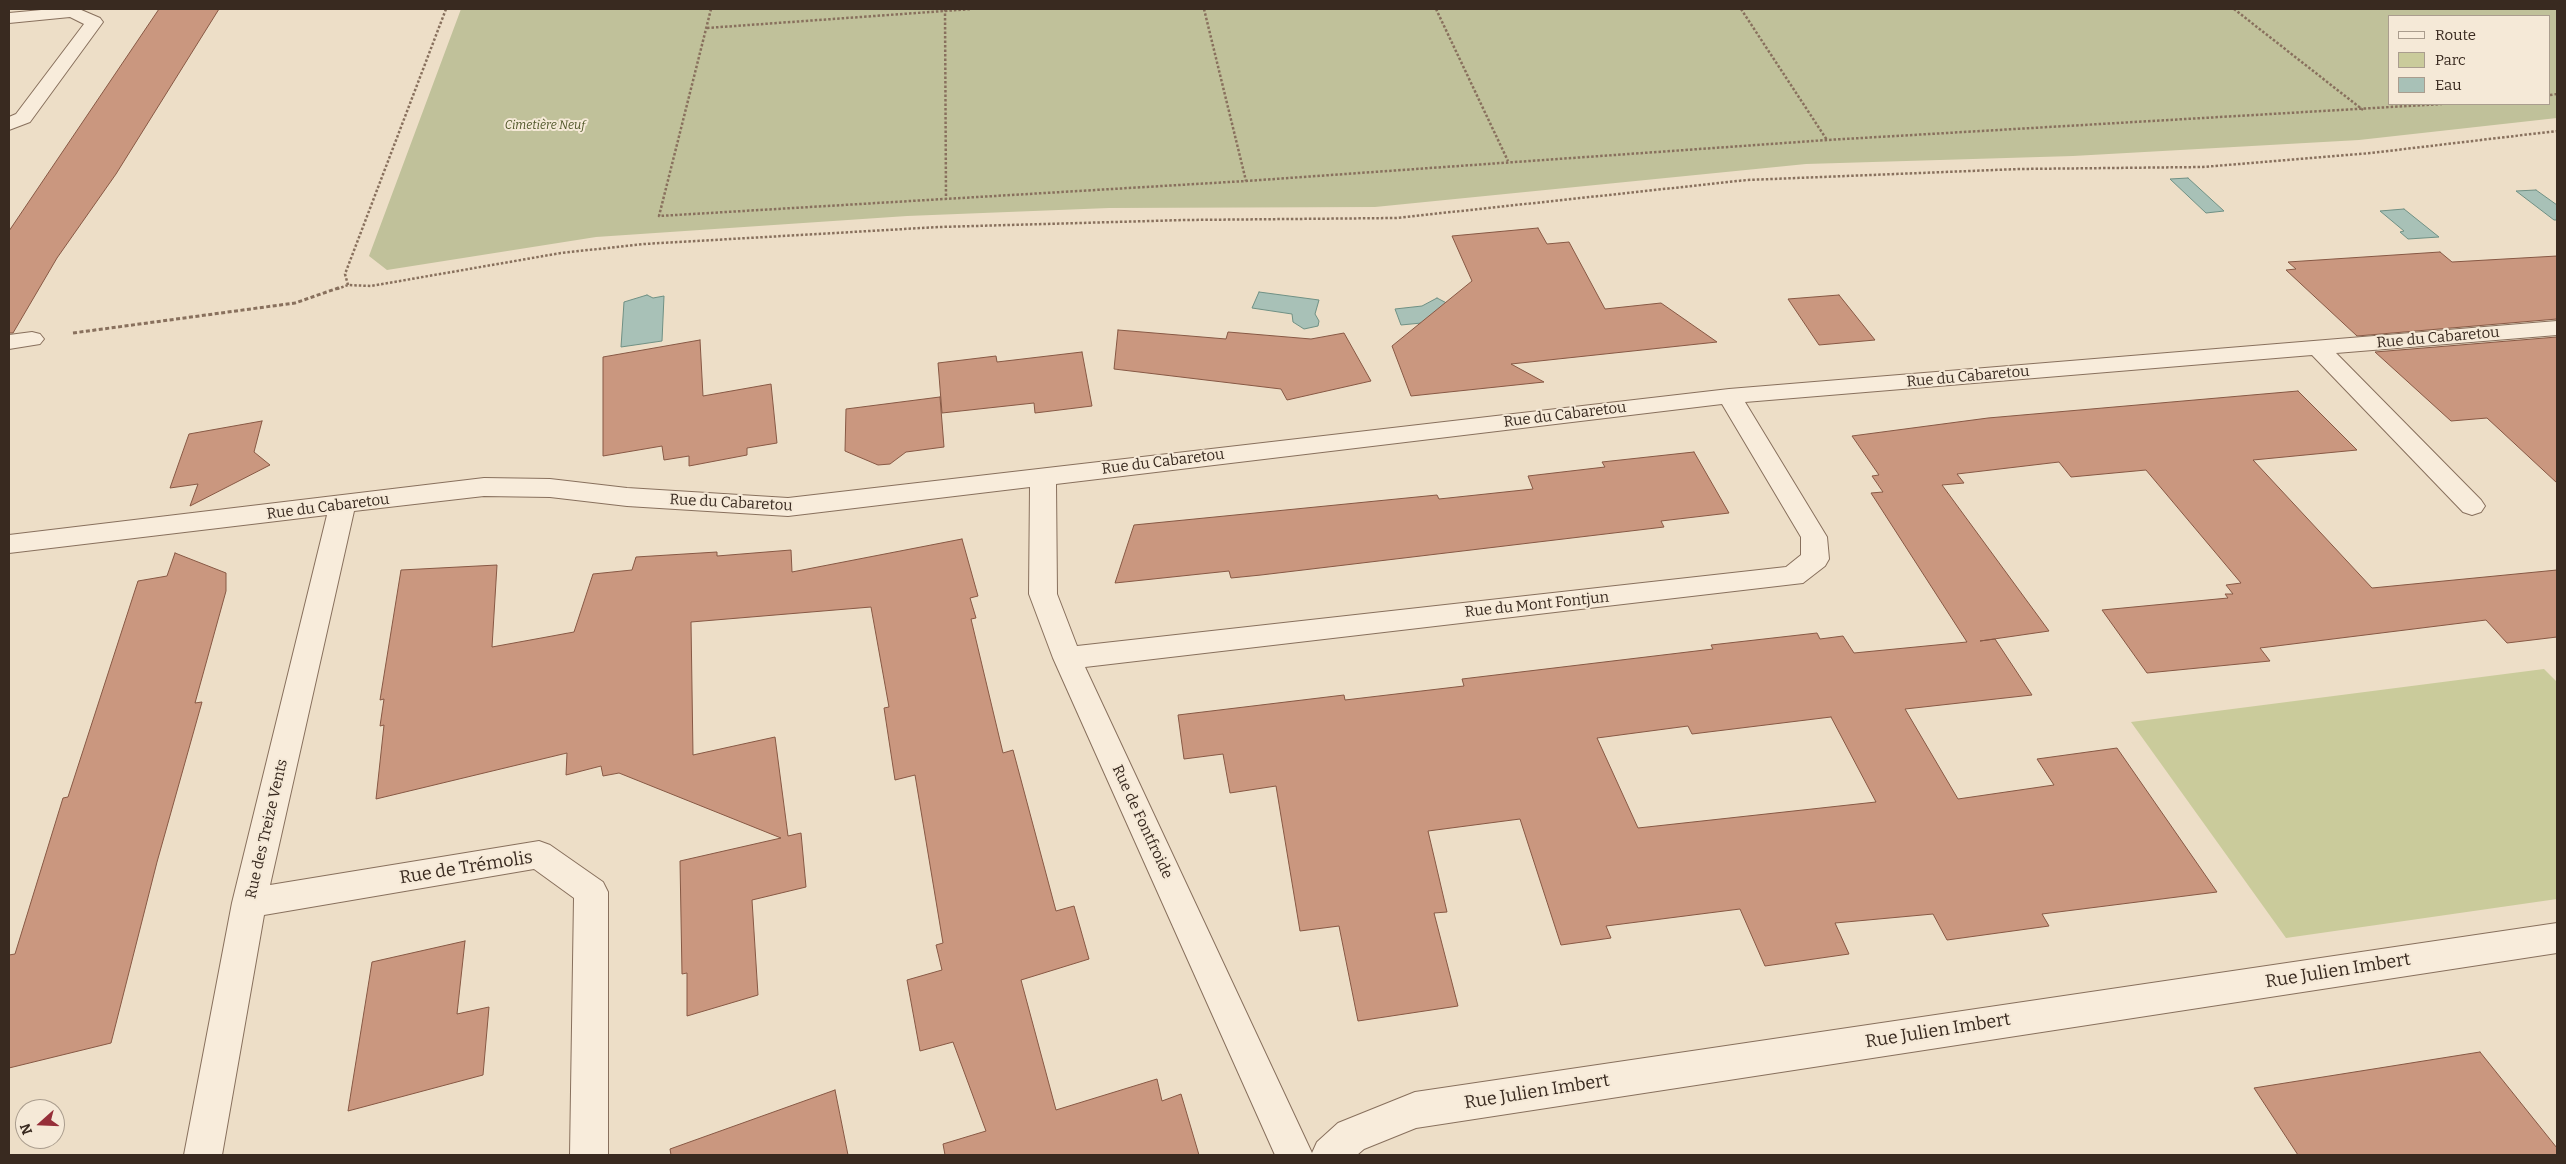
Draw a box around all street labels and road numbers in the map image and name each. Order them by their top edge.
street label: Rue du Cabaretou [2376,324,2500,352]
street label: Rue du Cabaretou [1906,363,2030,391]
street label: Rue du Cabaretou [1503,399,1627,431]
street label: Rue du Cabaretou [1101,446,1225,478]
street label: Rue du Cabaretou [266,491,390,523]
street label: Rue du Cabaretou [669,491,793,515]
street label: Rue du Mont Fontjun [1464,588,1610,622]
street label: Rue des Treize Vents [242,757,292,901]
street label: Rue de Fontfroide [1108,762,1176,882]
street label: Rue de Trémolis [398,847,534,889]
street label: Rue Julien Imbert [2264,949,2412,993]
street label: Rue Julien Imbert [1864,1009,2012,1053]
street label: Rue Julien Imbert [1463,1070,1611,1114]

